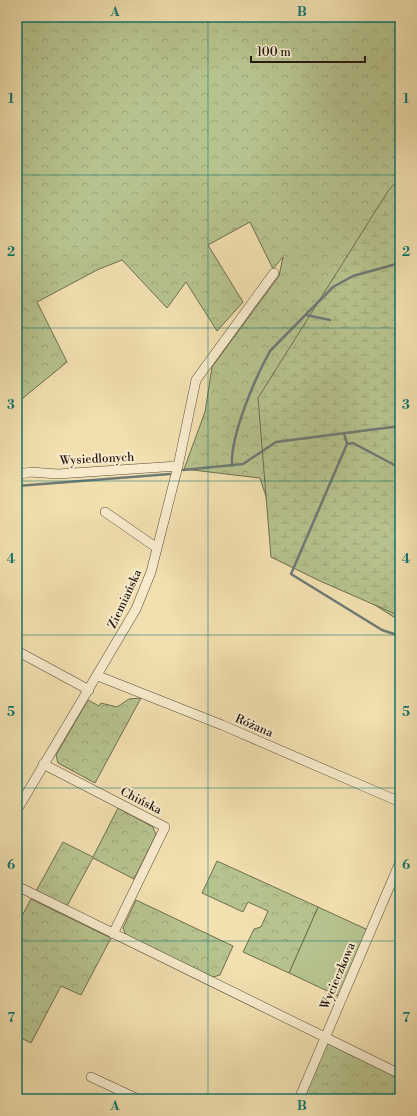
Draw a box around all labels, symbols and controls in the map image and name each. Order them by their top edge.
text: A [109,4,120,20]
text: B [297,4,307,20]
scale bar [251,38,365,64]
text: 100 m [257,45,291,60]
text: 1 [8,91,15,107]
text: 1 [403,91,410,107]
text: 2 [7,244,15,260]
text: 2 [402,244,410,260]
text: 3 [7,397,15,413]
text: 3 [402,397,410,413]
street label: Wysiedlonych [58,450,135,468]
text: 4 [7,551,16,567]
text: 4 [402,551,411,567]
street label: Ziemiańska [105,566,146,631]
text: 5 [7,704,15,720]
text: 5 [402,704,410,720]
street label: Różana [233,711,276,741]
street label: Chińska [118,784,165,818]
text: 6 [7,857,15,873]
text: 6 [402,857,410,873]
street label: Wycieczkowa [317,939,359,1013]
text: 7 [7,1010,15,1026]
text: 7 [402,1010,410,1026]
text: A [109,1098,120,1114]
text: B [297,1098,307,1114]

